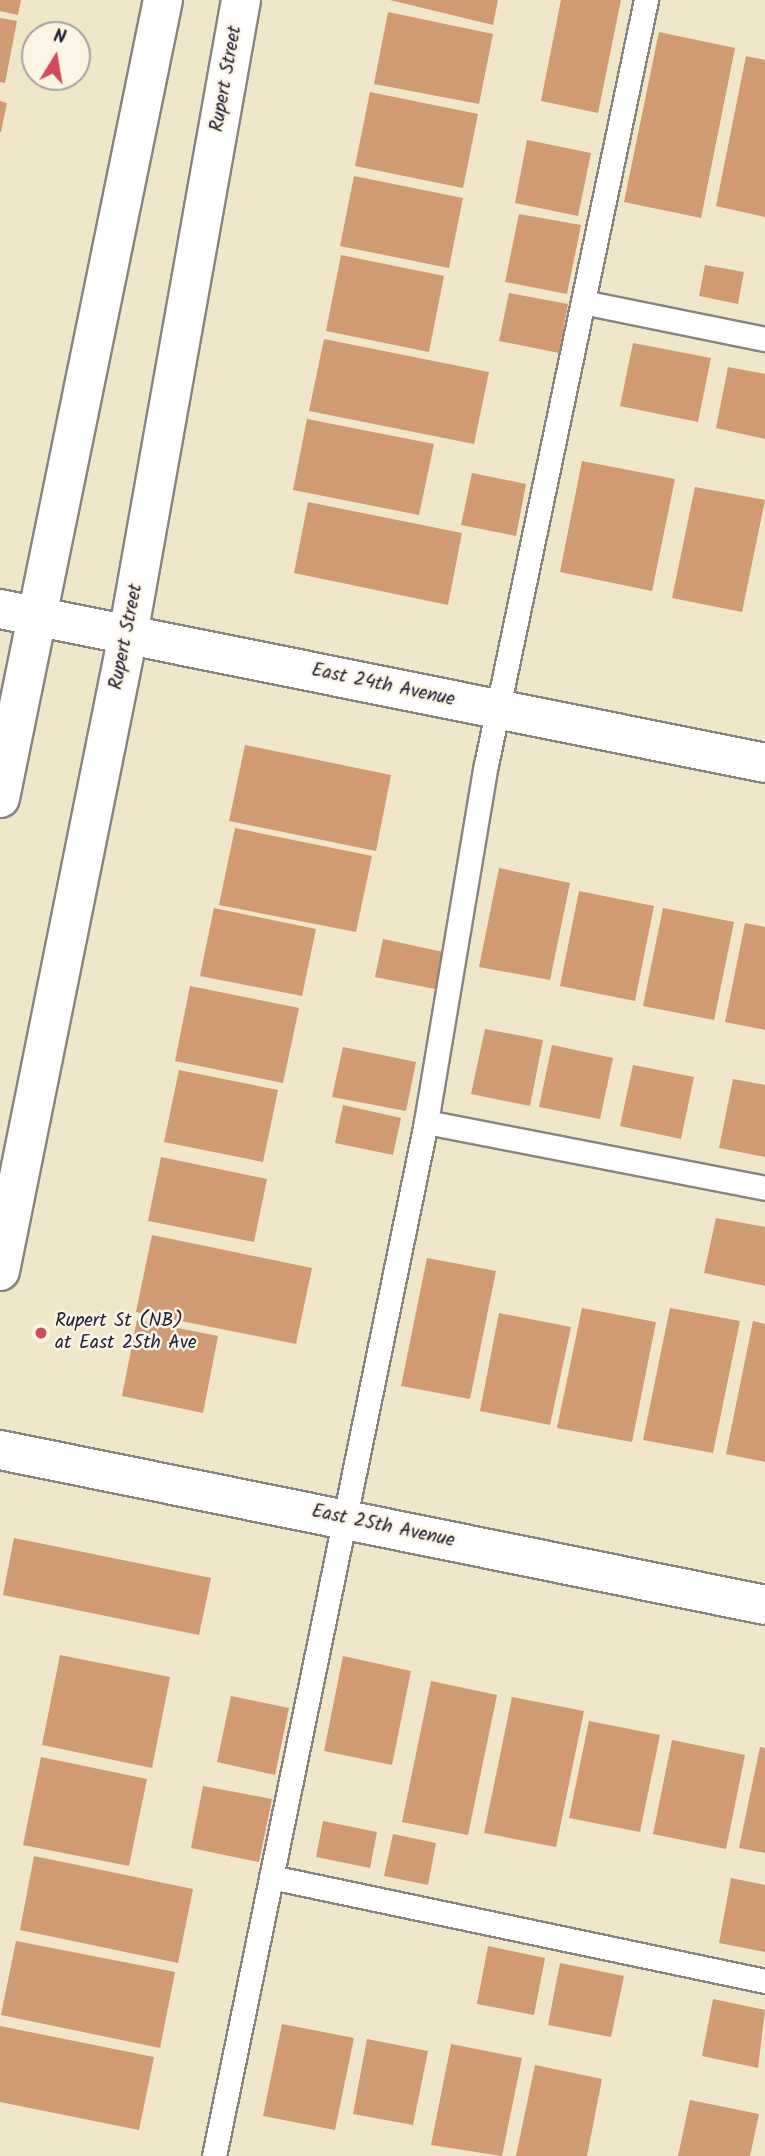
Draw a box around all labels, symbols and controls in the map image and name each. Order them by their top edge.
north arrow [21,21,91,91]
text: N [51,21,68,53]
street label: Rupert Street [206,24,248,134]
street label: Rupert Street [106,582,148,692]
street label: East 24th Avenue [309,660,457,712]
place label: Rupert St (NB) at East 25th Ave [55,1311,196,1355]
marker: Rupert St (NB) at East 25th Ave [33,1325,49,1341]
street label: East 25th Avenue [310,1501,456,1553]

